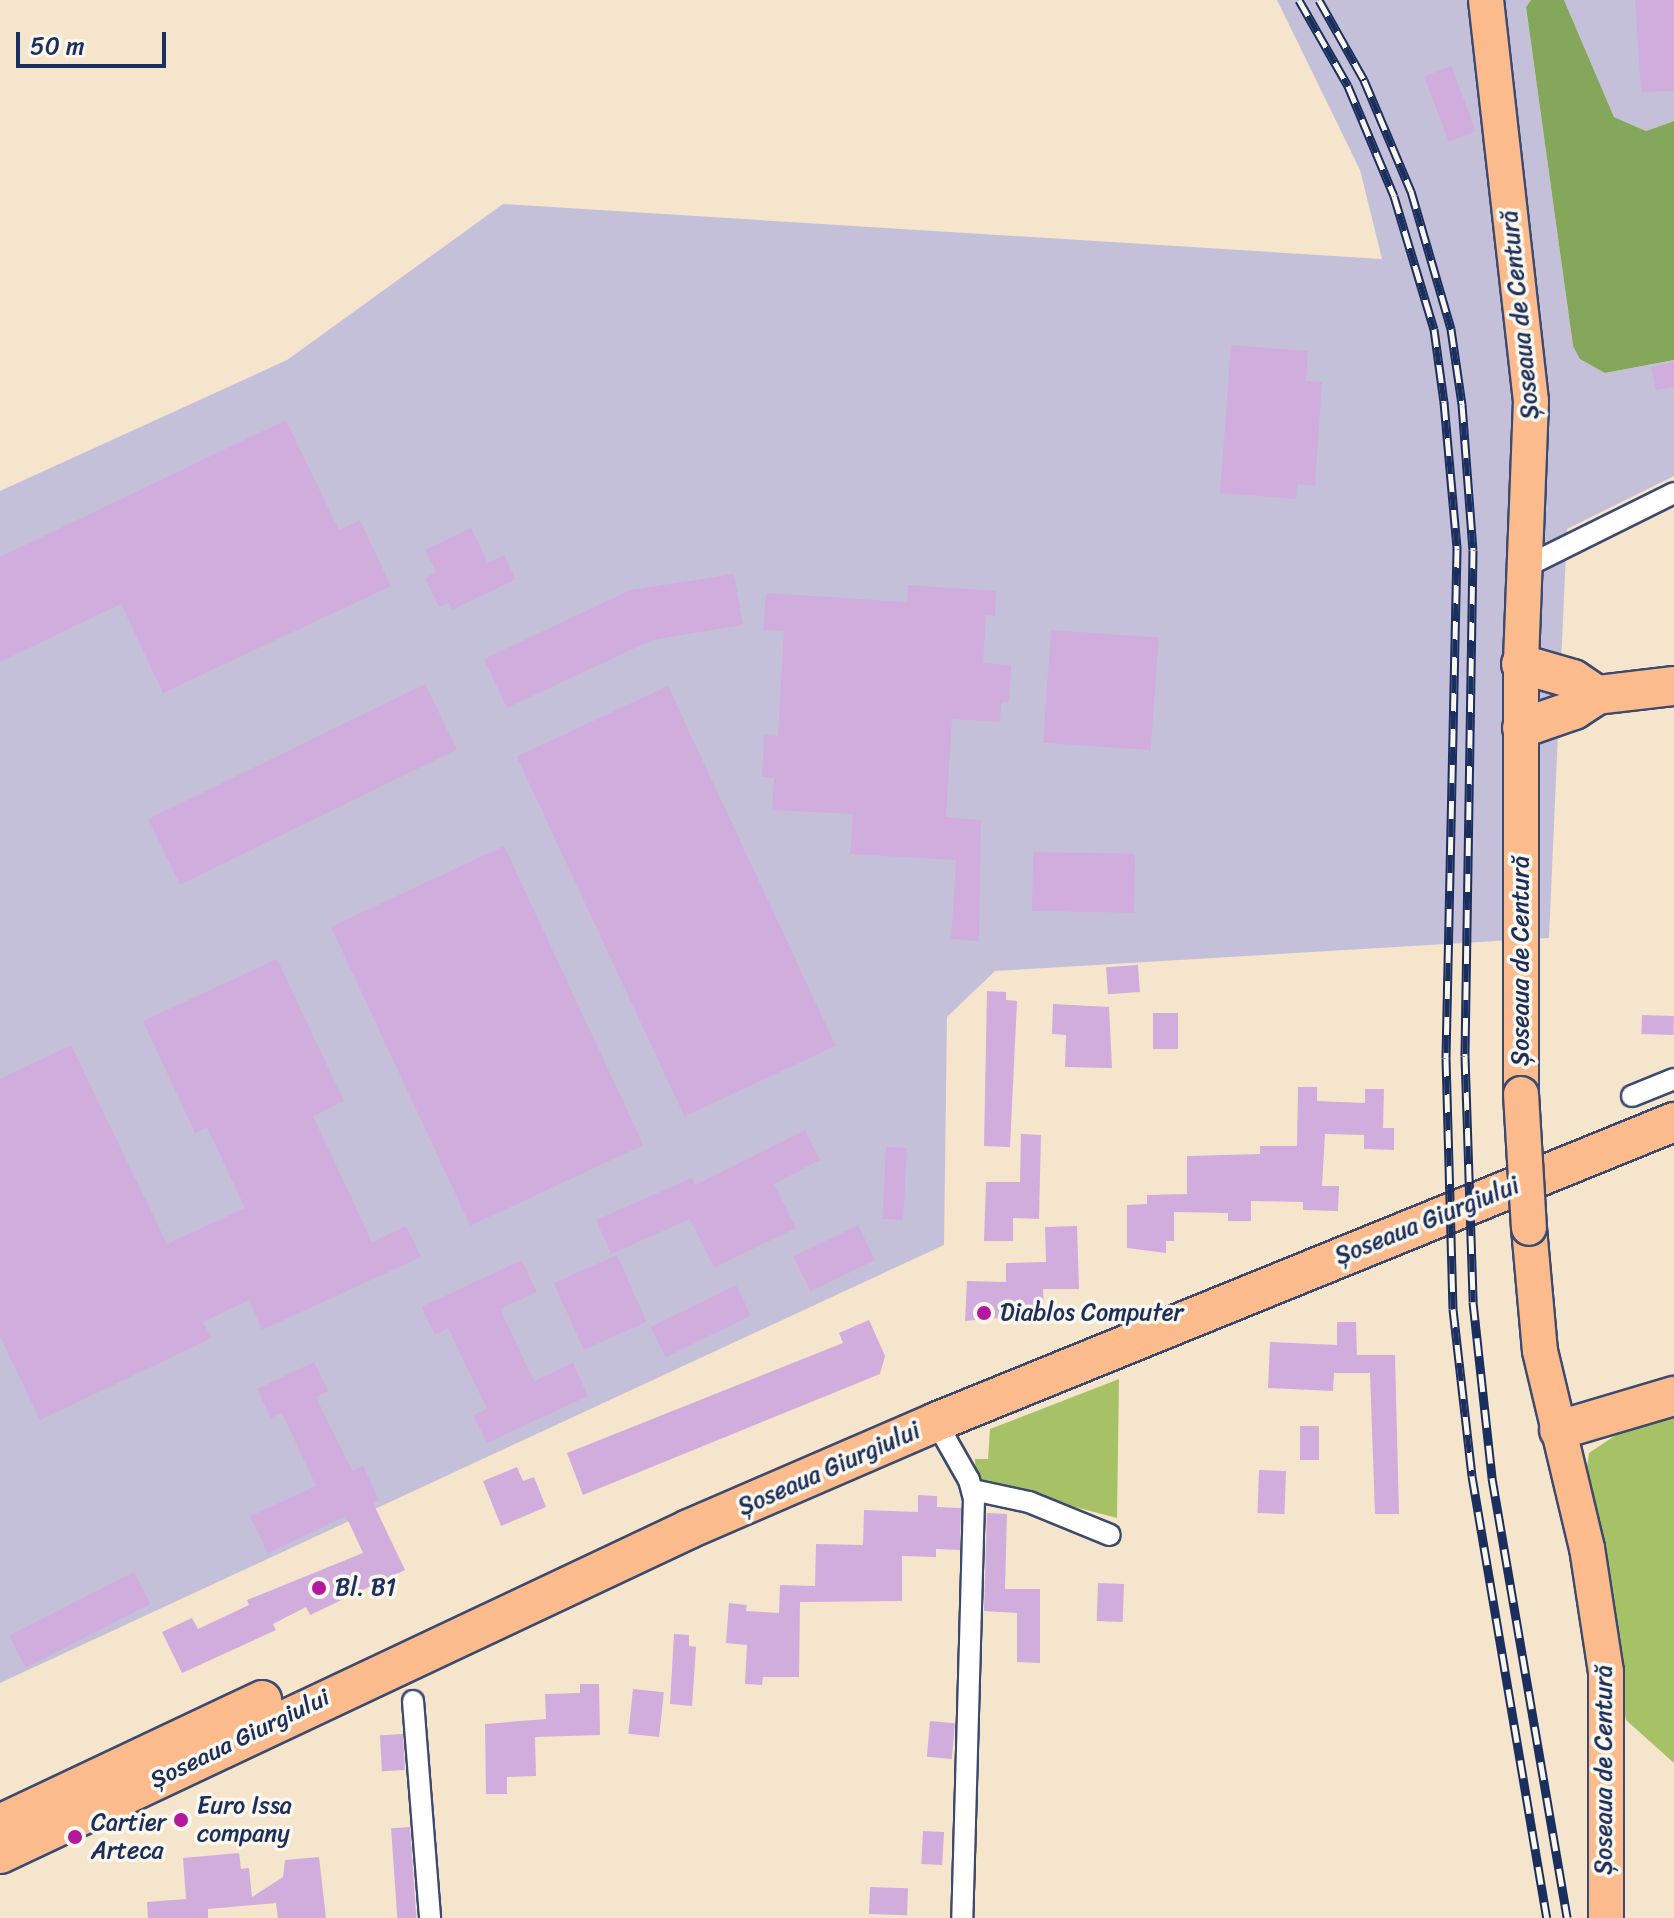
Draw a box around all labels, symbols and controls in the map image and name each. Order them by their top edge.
scale bar [20,16,170,66]
text: 50 m [30,25,85,67]
street label: Șoseaua de Centură [1495,209,1545,421]
street label: Șoseaua de Centură [1507,856,1535,1066]
street label: Șoseaua Giurgiului [1331,1171,1523,1271]
place label: Diablos Computer [1000,1299,1183,1327]
marker: Diablos Computer [975,1304,993,1322]
street label: Șoseaua Giurgiului [734,1416,924,1522]
place label: Bl. B1 [335,1574,396,1602]
marker: Bl. B1 [310,1579,328,1597]
street label: Șoseaua de Centură [1590,1665,1618,1875]
street label: Șoseaua Giurgiului [146,1683,334,1795]
place label: Euro Issa company [197,1792,295,1848]
place label: Cartier Arteca [91,1809,166,1865]
marker: Euro Issa company [172,1811,190,1829]
marker: Cartier Arteca [66,1828,84,1846]

